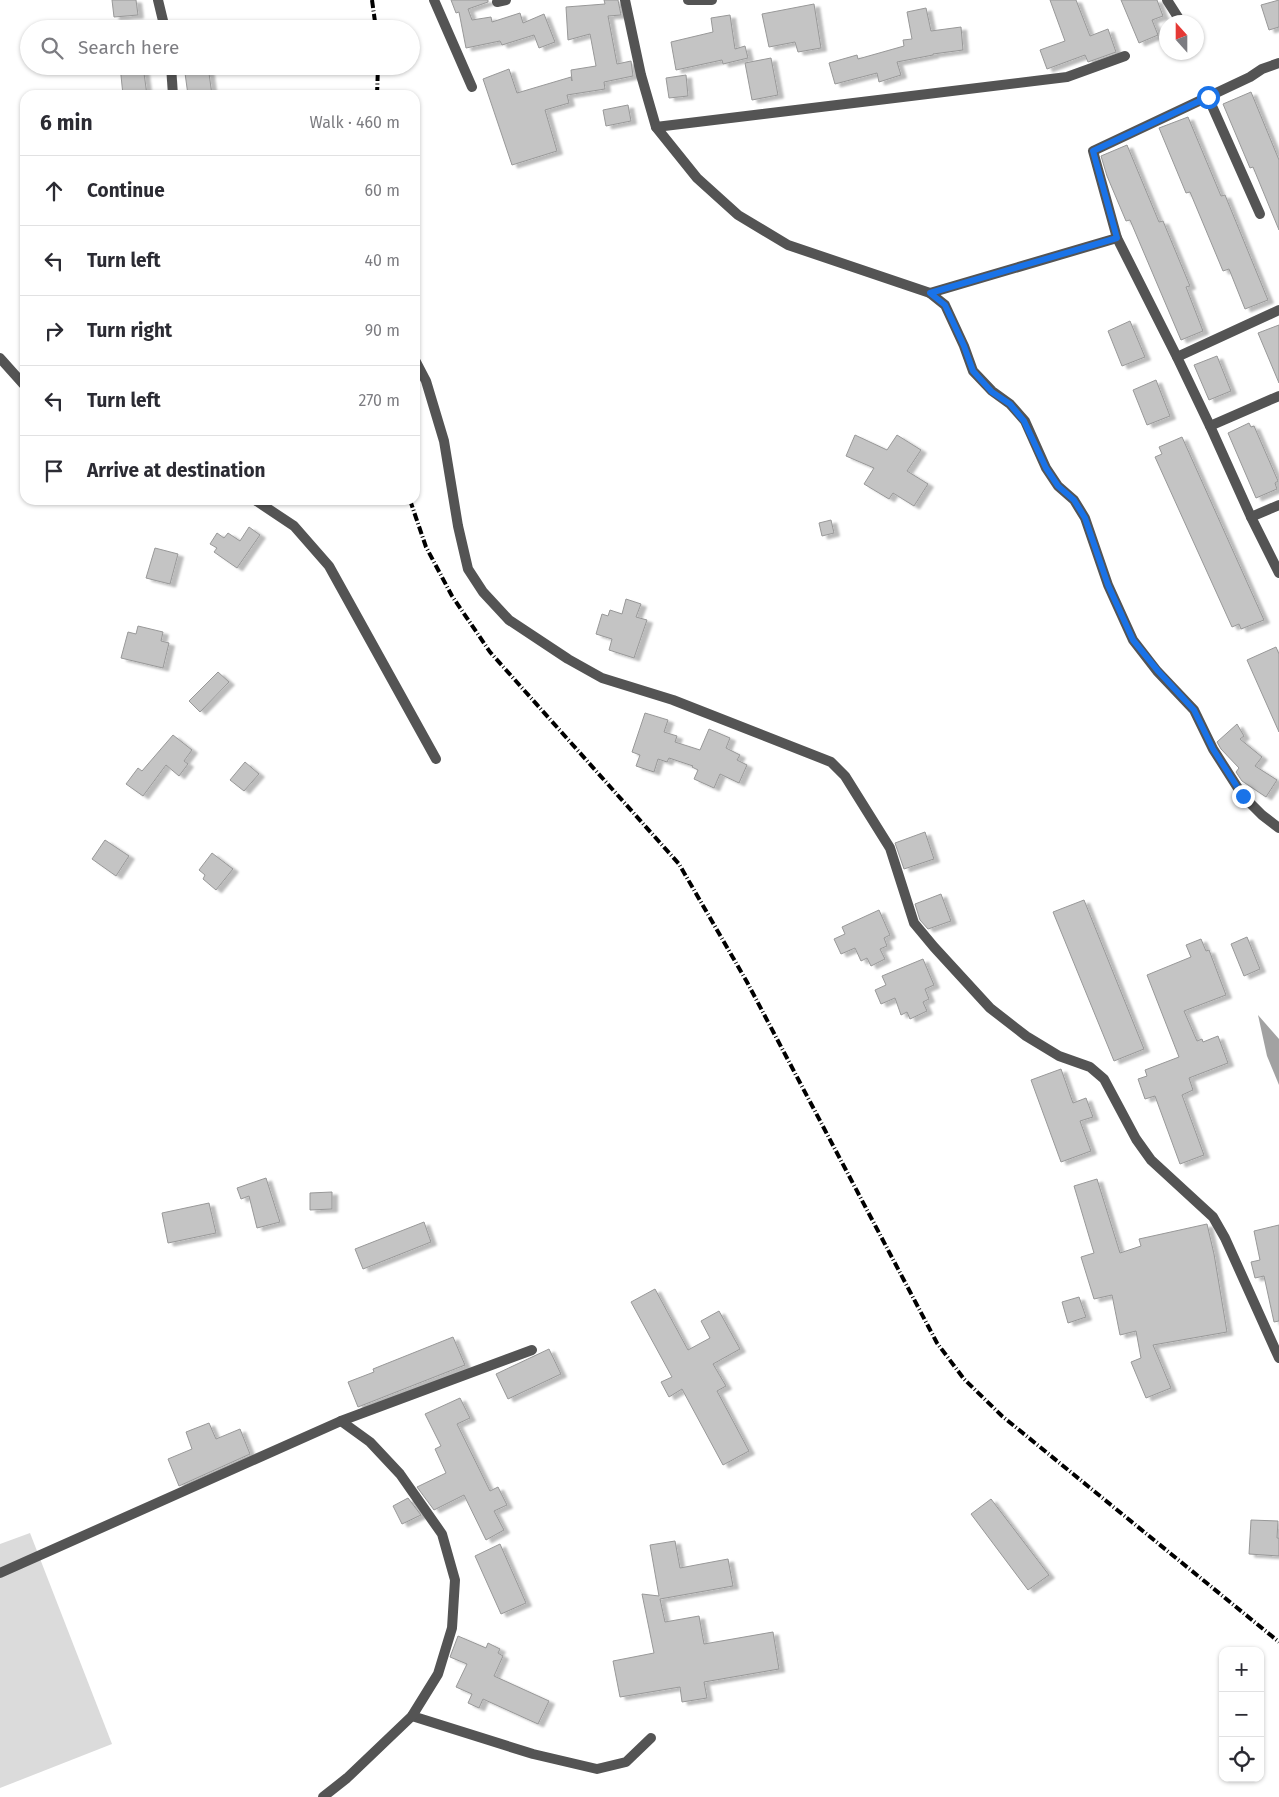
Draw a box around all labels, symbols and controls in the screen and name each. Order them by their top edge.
north arrow [1159,15,1204,60]
search box [20,20,420,75]
icon: search [38,34,66,62]
text: Search here [78,36,179,59]
route start [1197,86,1220,109]
text: 6 min [40,110,93,136]
text: Walk · 460 m [310,113,400,132]
icon: ahead [40,177,68,205]
text: Continue [87,179,165,202]
text: 60 m [365,181,400,200]
icon: left [40,247,68,275]
text: Turn left [87,249,161,272]
text: 40 m [365,251,400,270]
icon: right [40,317,68,345]
text: Turn right [87,319,172,342]
text: 90 m [365,321,400,340]
icon: left [40,387,68,415]
text: Turn left [87,389,161,412]
text: 270 m [358,391,400,410]
icon: arrive [40,457,68,485]
text: Arrive at destination [87,459,266,482]
route end [1232,785,1255,808]
map controls [1219,1647,1264,1782]
button: + [1219,1647,1264,1692]
button: − [1219,1692,1264,1737]
button: locate [1219,1737,1264,1782]

